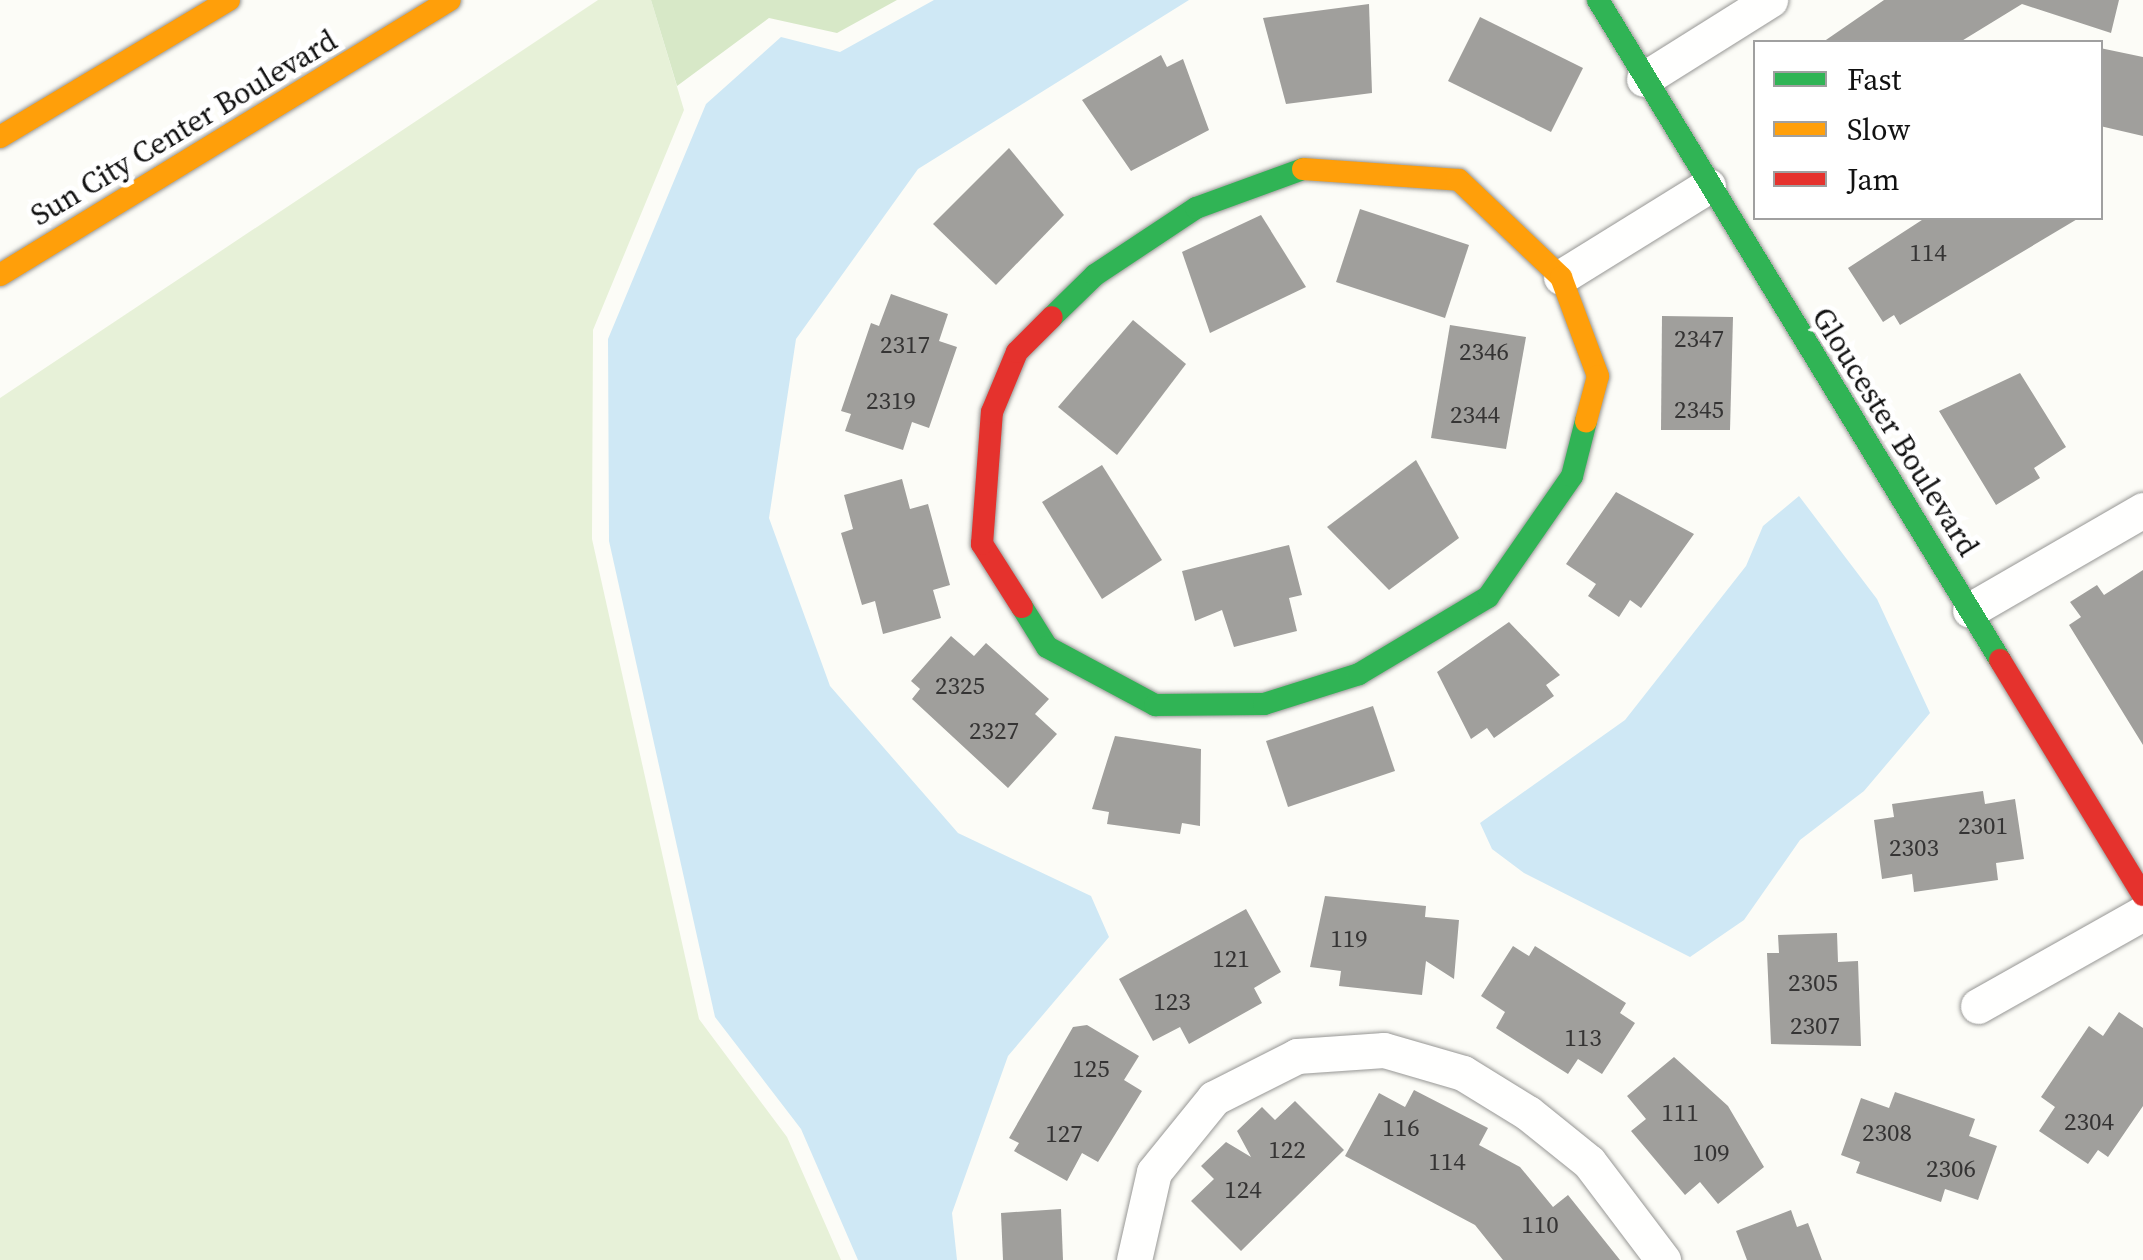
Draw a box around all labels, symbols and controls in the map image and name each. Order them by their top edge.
street label: Sun City Center Boulevard [25,22,343,234]
legend [1753,40,2103,220]
text: Fast [1847,59,1901,100]
text: Slow [1847,109,1910,150]
text: Jam [1847,159,1900,200]
house number: 114 [1909,237,1947,267]
street label: Gloucester Boulevard [1804,301,1986,563]
house number: 2347 [1674,323,1724,353]
house number: 2317 [880,329,930,359]
house number: 2346 [1459,336,1509,366]
house number: 2319 [866,385,916,415]
house number: 2345 [1674,394,1724,424]
house number: 2344 [1450,399,1500,429]
house number: 2325 [935,670,985,700]
house number: 2327 [969,715,1019,745]
house number: 2301 [1958,810,2008,840]
house number: 2303 [1889,832,1939,862]
house number: 119 [1330,923,1368,953]
house number: 121 [1212,943,1250,973]
house number: 2305 [1788,967,1838,997]
house number: 123 [1153,986,1191,1016]
house number: 2307 [1790,1010,1840,1040]
house number: 113 [1564,1022,1602,1052]
house number: 125 [1072,1053,1110,1083]
house number: 111 [1661,1097,1699,1127]
house number: 2304 [2064,1106,2114,1136]
house number: 116 [1382,1112,1420,1142]
house number: 2308 [1862,1117,1912,1147]
house number: 127 [1045,1118,1083,1148]
house number: 122 [1268,1134,1306,1164]
house number: 109 [1692,1137,1730,1167]
house number: 114 [1428,1146,1466,1176]
house number: 2306 [1926,1153,1976,1183]
house number: 124 [1224,1174,1262,1204]
house number: 110 [1521,1209,1559,1239]

